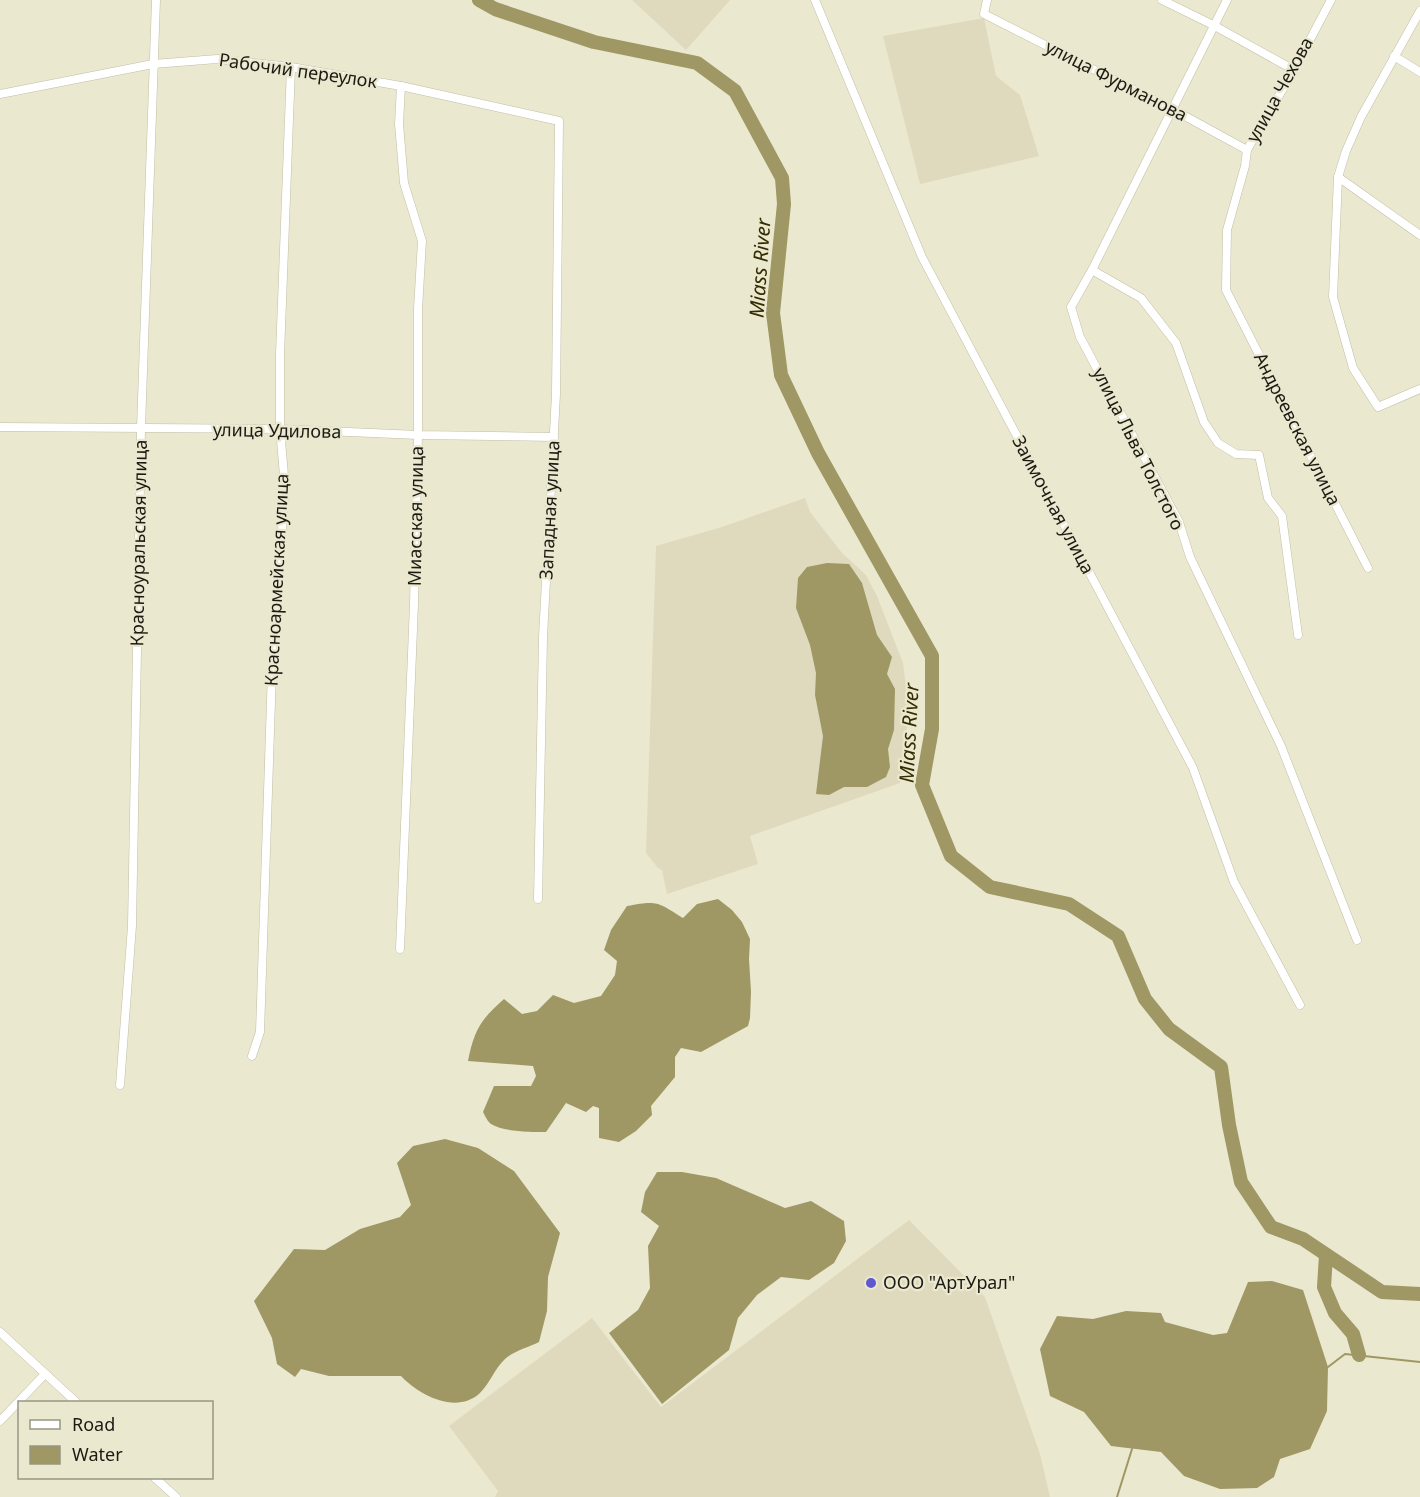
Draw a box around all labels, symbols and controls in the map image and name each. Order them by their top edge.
street label: улица Чехова [1240,32,1318,147]
street label: улица Фурманова [1041,34,1192,126]
street label: Рабочий переулок [217,47,379,93]
water label: Miass River [743,216,777,319]
street label: Андреевская улица [1249,348,1347,509]
street label: улица Льва Толстого [1087,363,1190,534]
street label: улица Удилова [213,417,341,443]
street label: Заимочная улица [1007,431,1101,578]
street label: Красноуральская улица [124,439,152,647]
street label: Западная улица [533,440,565,580]
street label: Миасская улица [402,446,428,586]
street label: Красноармейская улица [258,473,294,687]
water label: Miass River [892,681,925,783]
place label: ООО "АртУрал" [883,1270,1015,1294]
marker: ООО "АртУрал" [864,1276,878,1290]
legend [18,1401,213,1479]
text: Road [72,1412,115,1436]
text: Water [72,1442,123,1466]

